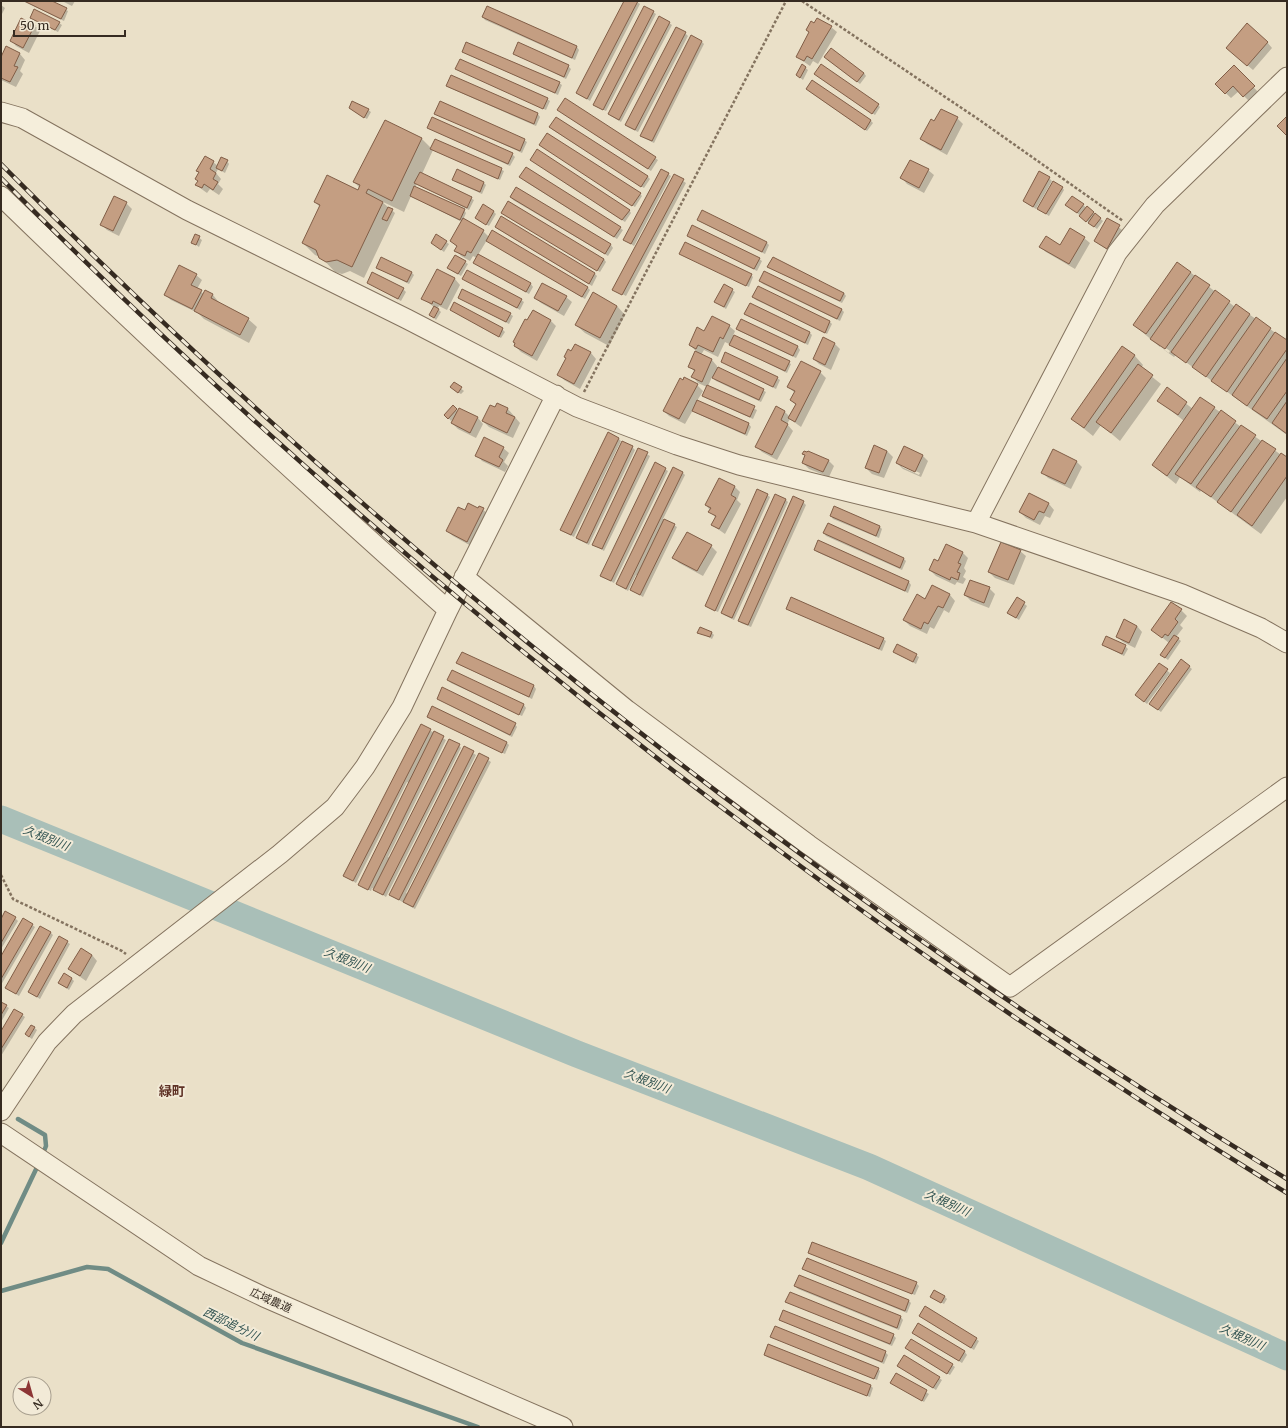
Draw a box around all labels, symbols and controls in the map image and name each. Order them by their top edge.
scale bar [14,12,125,38]
text: 50 m [20,18,49,33]
water label: 久根別川 [21,822,73,854]
water label: 久根別川 [322,944,374,976]
water label: 久根別川 [622,1065,674,1097]
district label: 緑町 [158,1083,185,1100]
water label: 久根別川 [922,1186,974,1220]
street label: 広域農道 [248,1285,294,1315]
water label: 西部追分川 [201,1304,263,1344]
water label: 久根別川 [1217,1320,1269,1354]
north arrow [12,1376,52,1416]
text: N [30,1396,46,1412]

